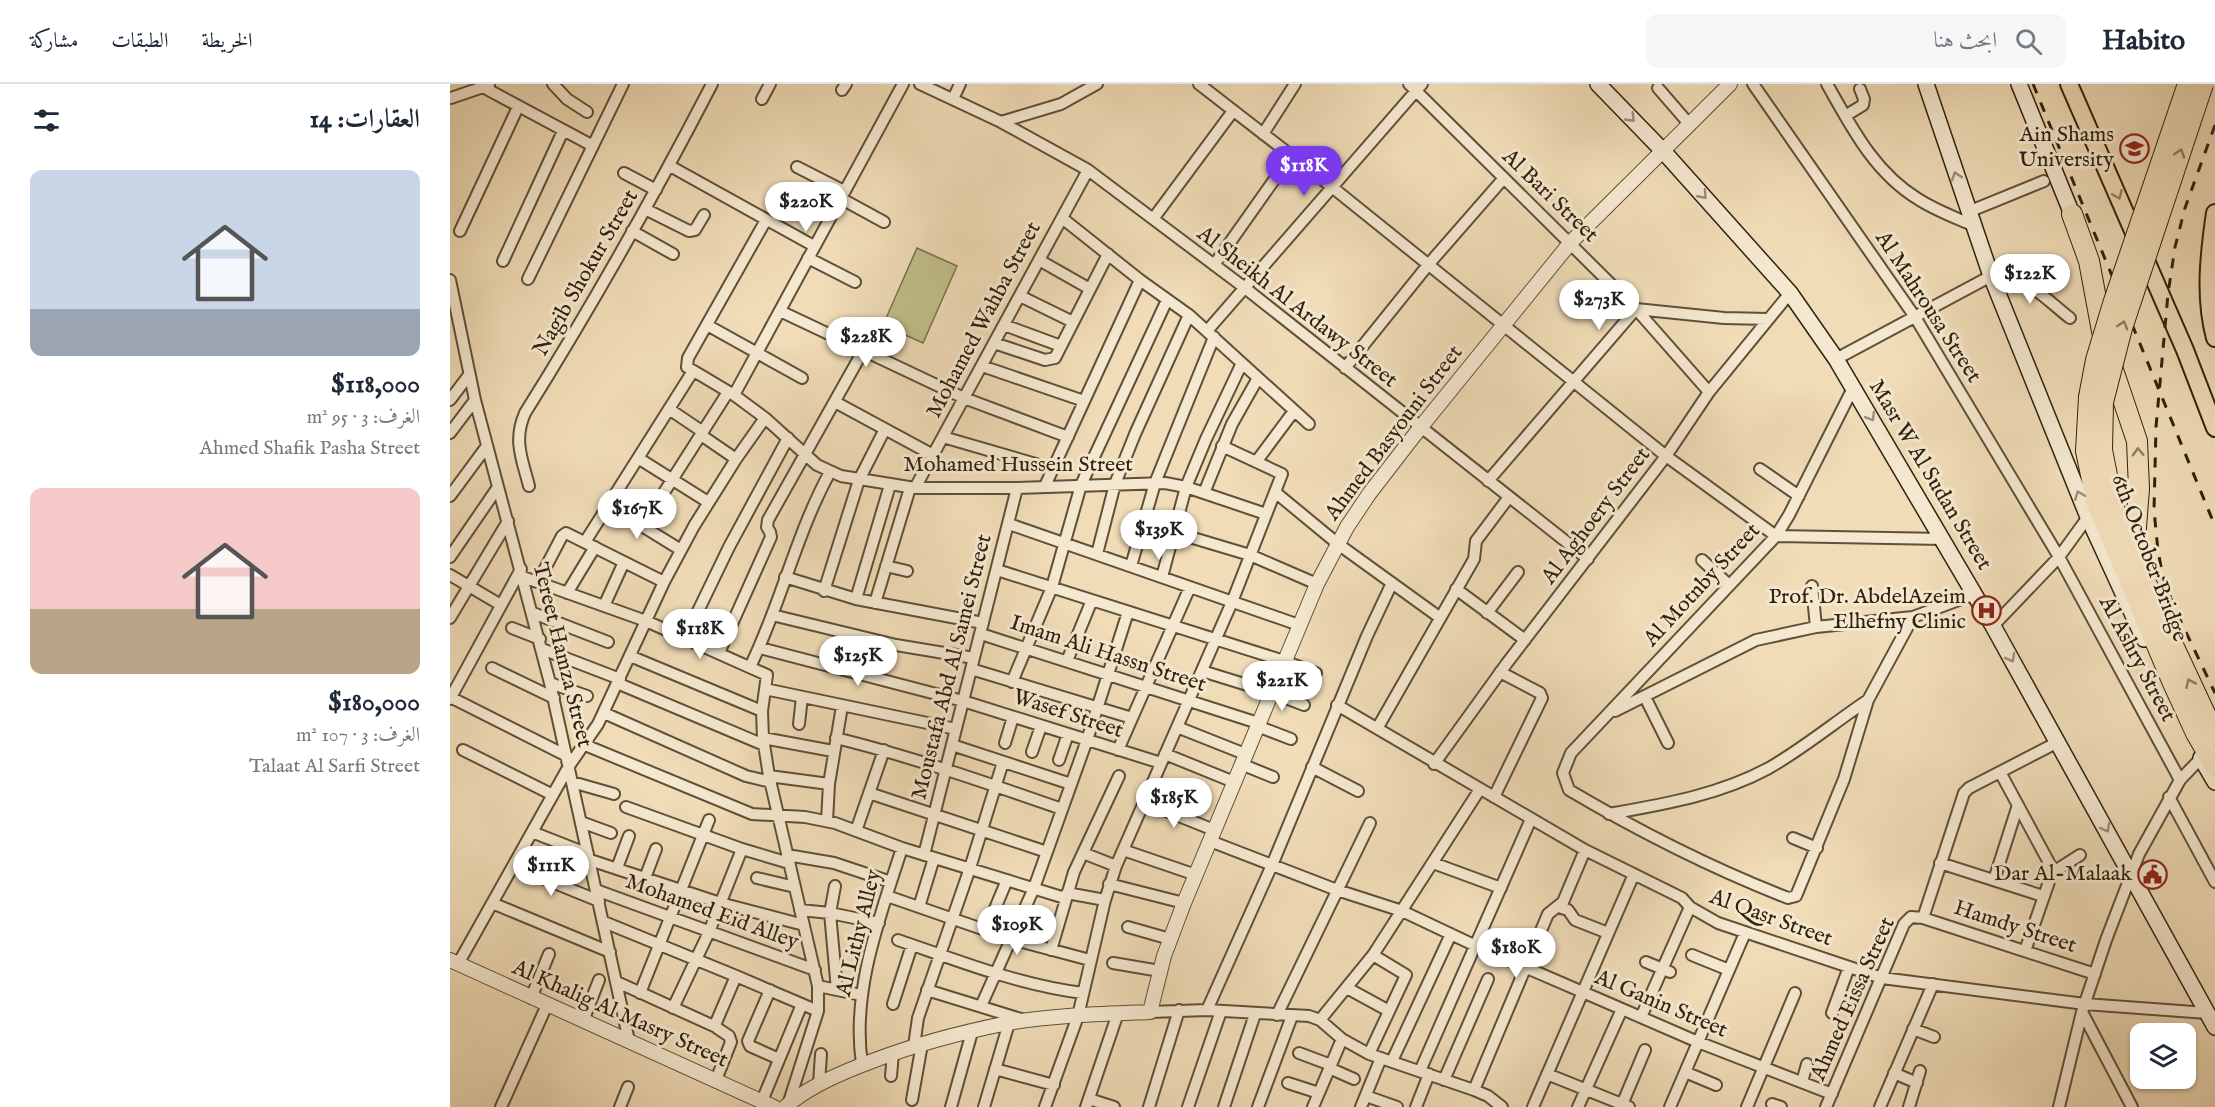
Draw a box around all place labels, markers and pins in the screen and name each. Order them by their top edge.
place label: Ain Shams University [2019,121,2114,174]
school or university icon: Ain Shams University [2119,132,2151,164]
pin: $118K [1262,146,1346,197]
pin: $220K [764,182,848,233]
pin: $122K [1988,254,2072,305]
pin: $273K [1557,280,1641,331]
pin: $228K [824,317,908,368]
pin: $167K [595,489,679,540]
pin: $139K [1117,510,1201,561]
place label: Prof. Dr. AbdelAzeim Elhefny Clinic [1768,583,1966,636]
hospital icon: Prof. Dr. AbdelAzeim Elhefny Clinic [1971,594,2003,626]
pin: $118K [658,609,742,660]
pin: $125K [816,636,900,687]
pin: $221K [1240,661,1324,712]
pin: $185K [1132,778,1216,829]
pin: $111K [509,846,593,897]
public building icon: Dar Al-Malaak [2137,858,2169,890]
place label: Dar Al-Malaak [1994,860,2132,888]
pin: $109K [975,905,1059,956]
pin: $180K [1474,928,1558,979]

